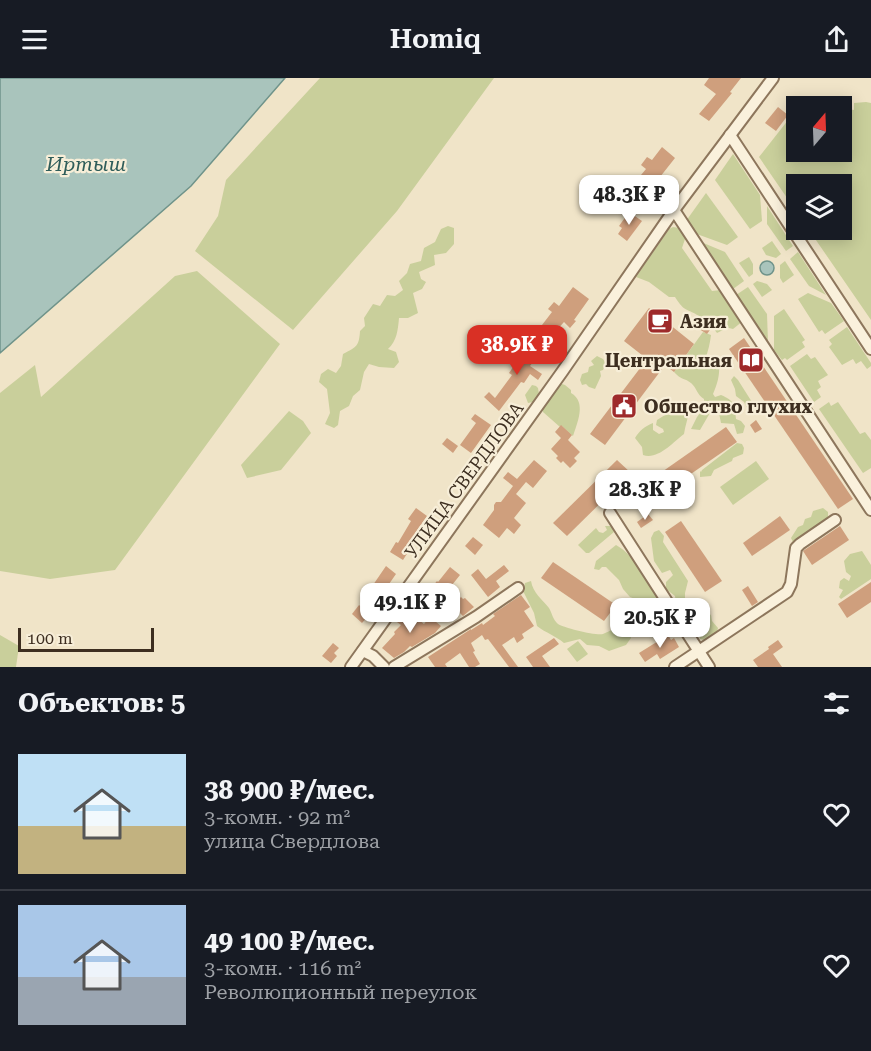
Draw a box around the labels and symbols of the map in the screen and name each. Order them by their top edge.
north arrow [786,96,852,162]
water label: Иртыш [45,152,126,176]
pin: 48.3K ₽ [574,175,684,226]
cafe icon: Азия [645,306,675,336]
place label: Азия [680,311,727,332]
pin: 38.9K ₽ [462,325,572,376]
library icon: Центральная [736,345,766,375]
place label: Центральная [605,350,732,371]
public building icon: Общество глухих [609,391,639,421]
place label: Общество глухих [644,396,812,417]
street label: УЛИЦА СВЕРДЛОВА [400,397,528,562]
pin: 28.3K ₽ [590,470,700,521]
pin: 49.1K ₽ [355,583,465,634]
pin: 20.5K ₽ [605,598,715,649]
scale bar [18,625,154,652]

